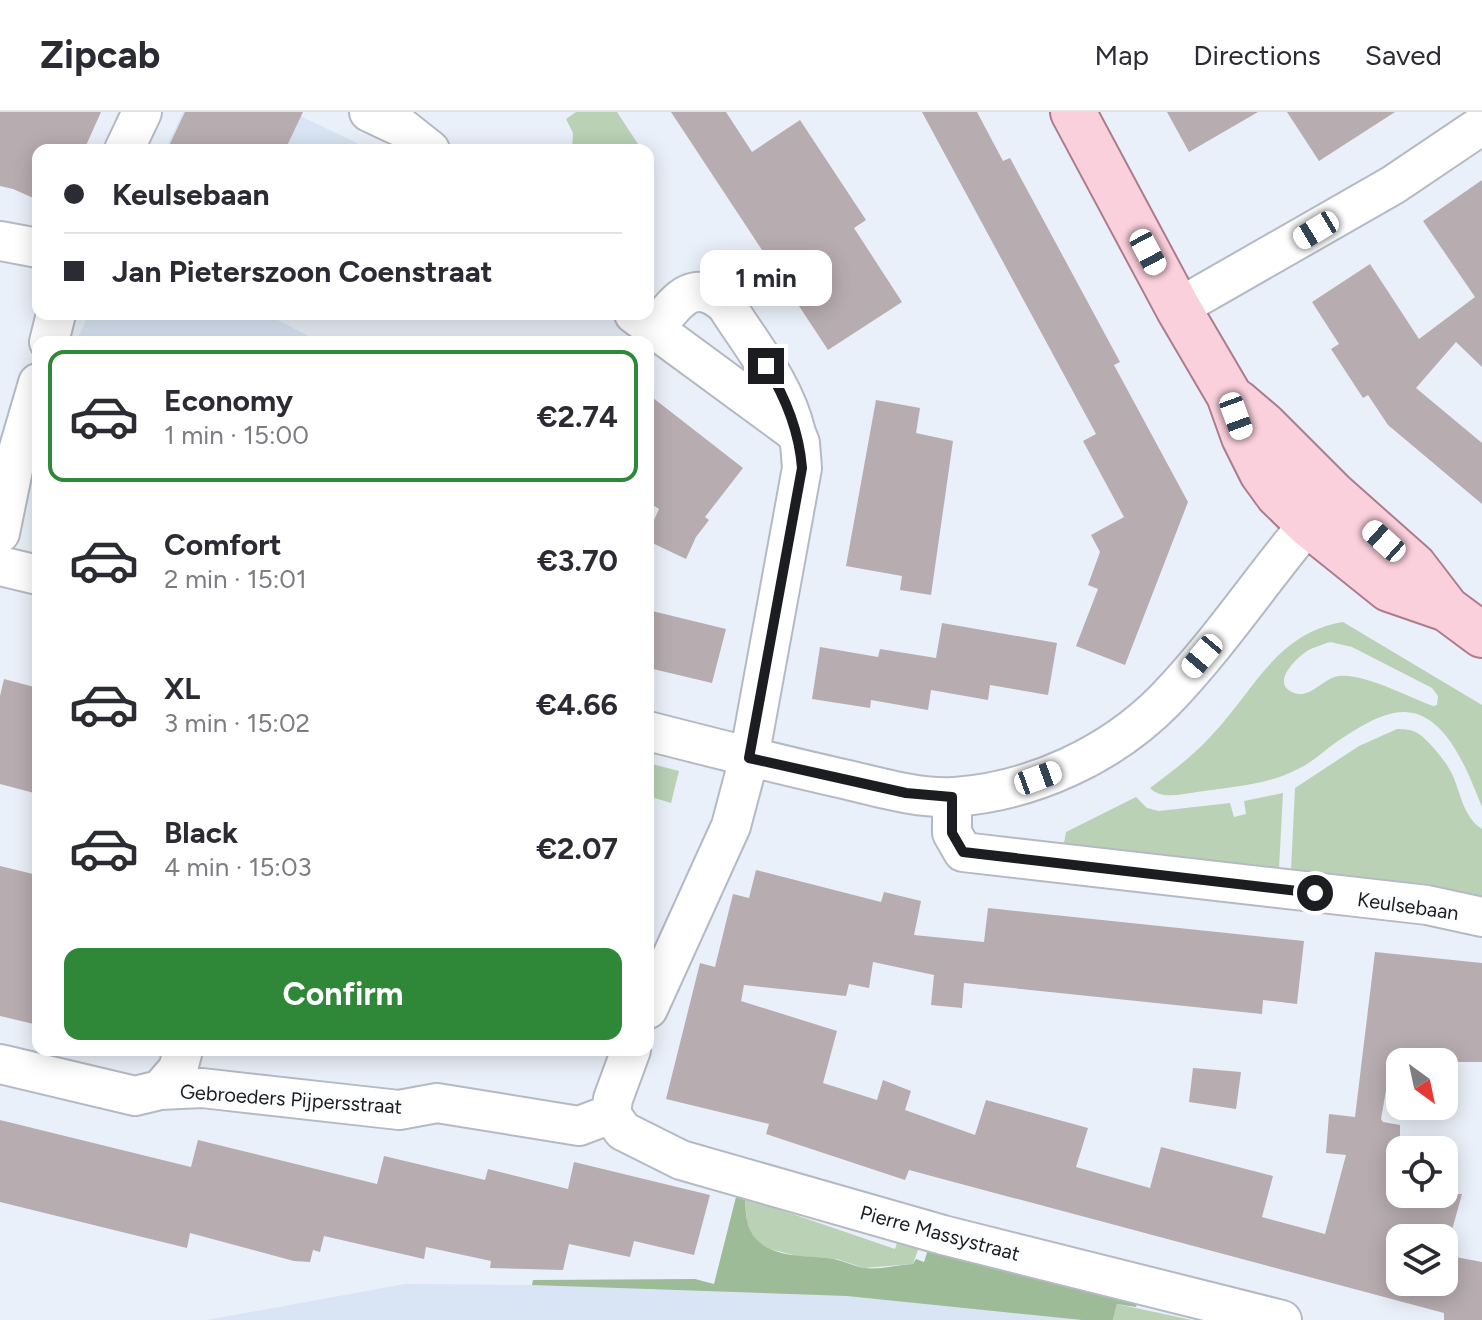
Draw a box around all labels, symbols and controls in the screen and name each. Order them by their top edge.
text: Zipcab [40,32,160,78]
text: Map [1095,38,1149,72]
text: Directions [1193,38,1321,72]
text: Saved [1365,38,1442,72]
text: Keulsebaan [112,176,270,213]
car [1289,207,1343,253]
car [1126,225,1170,279]
callout: 1 min [700,250,832,306]
text: Jan Pieterszoon Coenstraat [112,253,493,290]
text: 1 min [735,262,797,294]
route end [748,348,784,384]
icon: car [68,380,140,452]
text: Economy [164,382,293,419]
car [1217,389,1255,443]
text: €2.74 [537,398,618,435]
text: 1 min · 15:00 [164,419,309,451]
car [1358,516,1410,566]
icon: car [68,524,140,596]
text: Comfort [164,526,282,563]
text: €3.70 [537,542,618,579]
text: 2 min · 15:01 [164,563,307,595]
car [1177,630,1227,682]
icon: car [68,668,140,740]
text: XL [164,670,200,707]
text: €4.66 [536,686,618,723]
text: 3 min · 15:02 [164,707,310,739]
car [1011,759,1065,797]
icon: car [68,812,140,884]
text: Black [164,814,238,851]
text: €2.07 [536,830,618,867]
text: 4 min · 15:03 [164,851,312,883]
route start [1297,875,1333,911]
street label: Keulsebaan [1356,887,1460,925]
button: Confirm [64,948,622,1040]
north arrow [1386,1048,1458,1120]
map controls [1386,1048,1458,1296]
street label: Gebroeders Pijpersstraat [179,1079,403,1119]
button: locate [1386,1136,1458,1208]
street label: Pierre Massystraat [857,1200,1023,1266]
button: layers [1386,1224,1458,1296]

